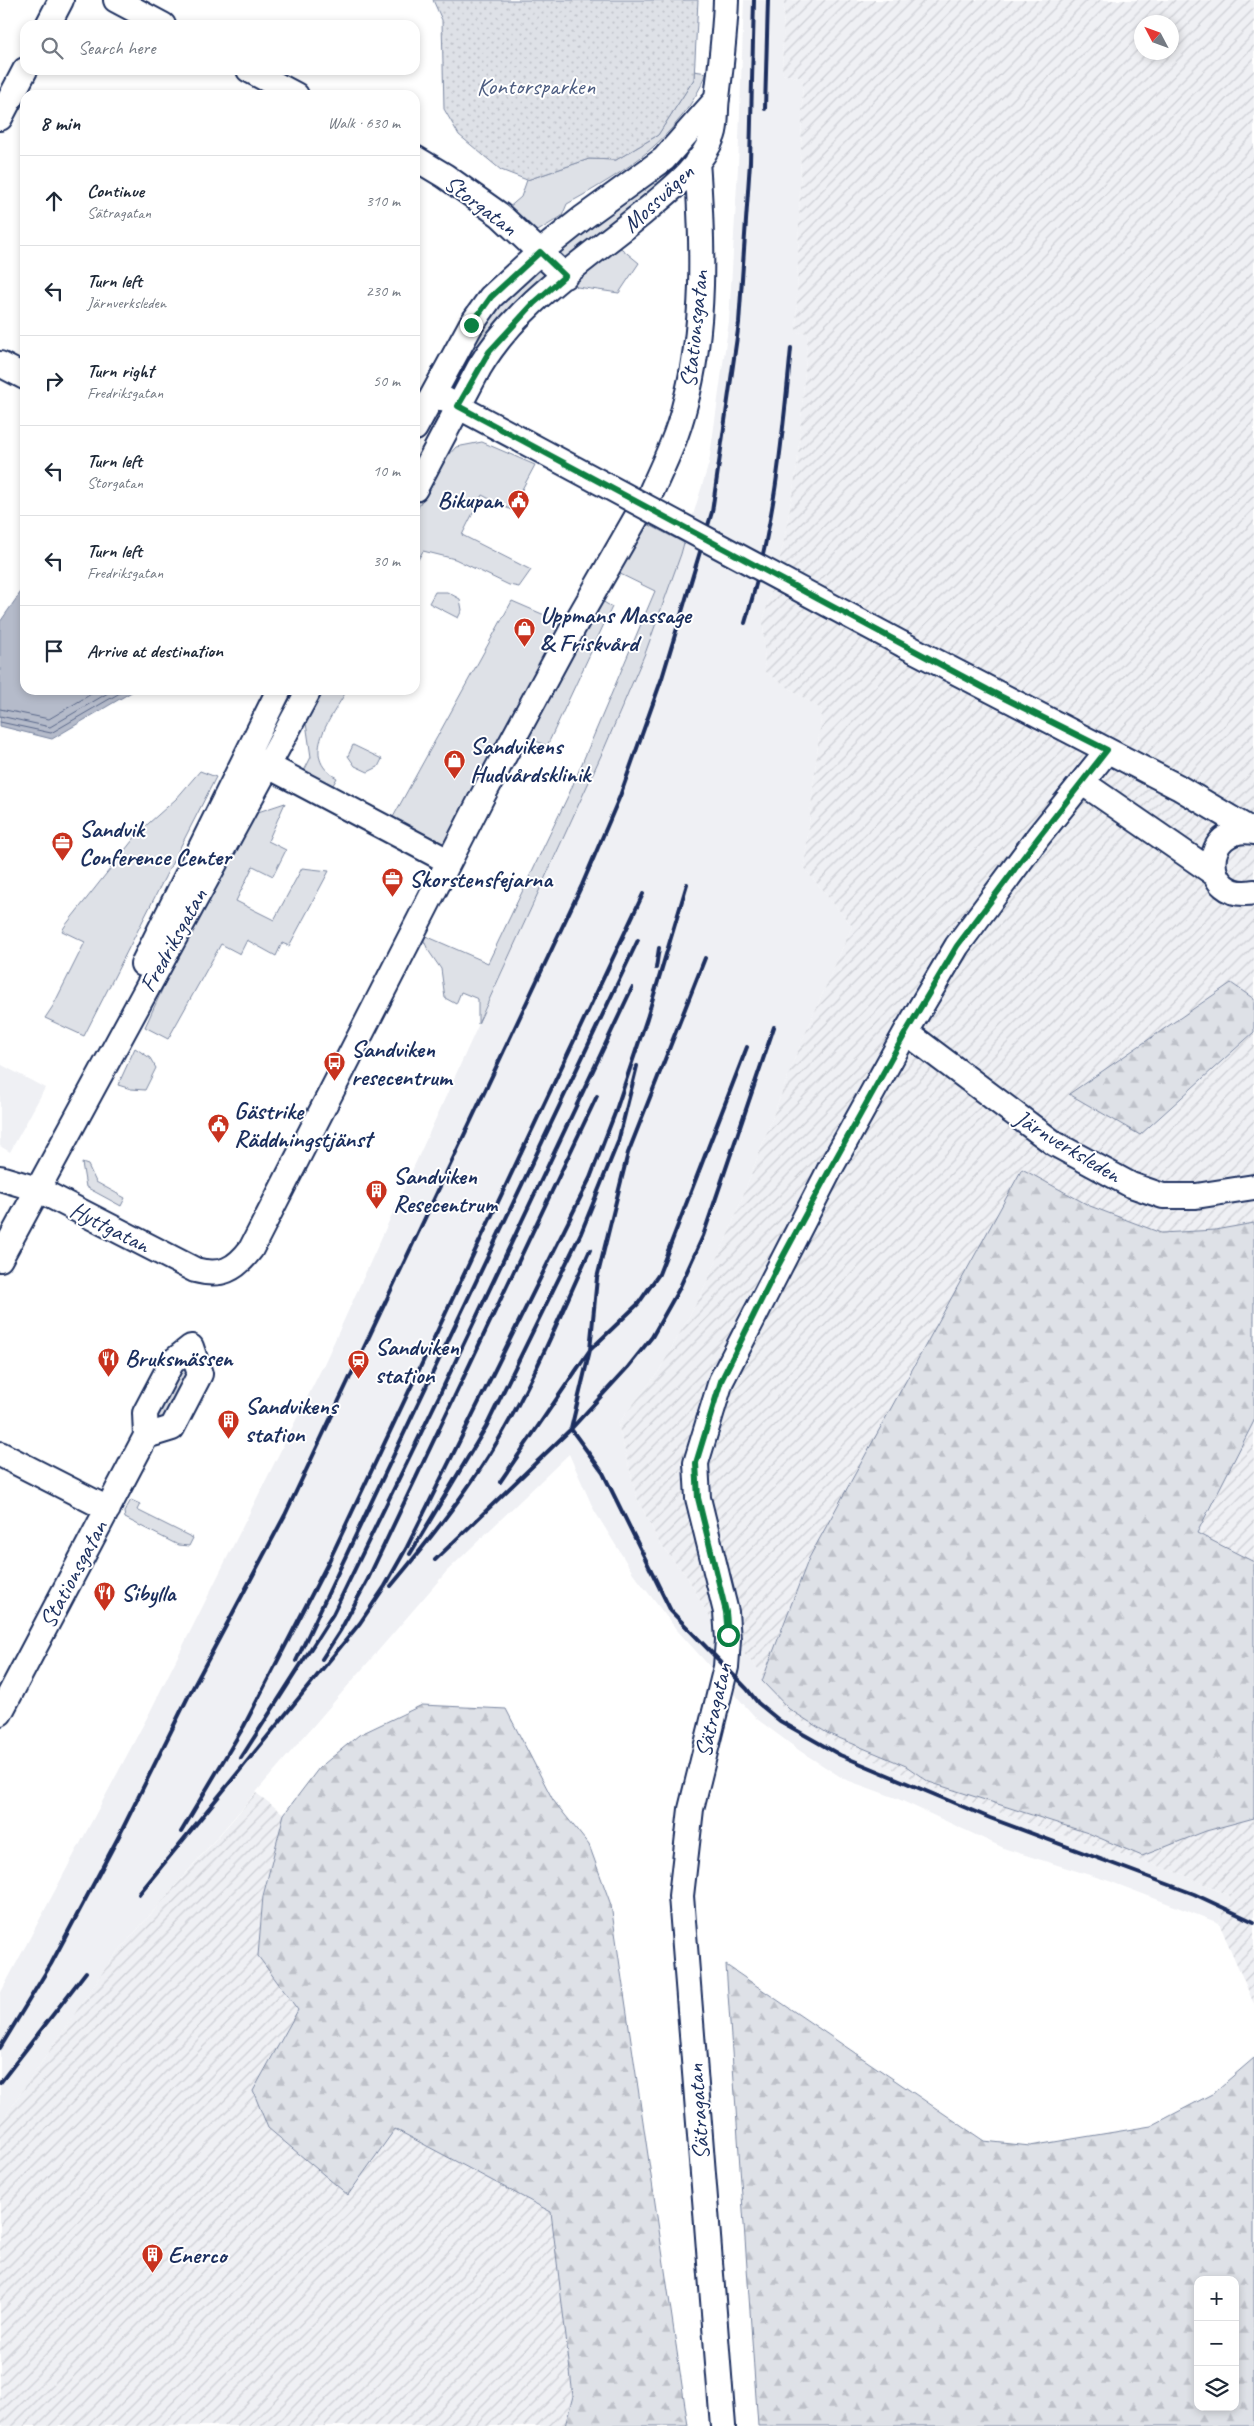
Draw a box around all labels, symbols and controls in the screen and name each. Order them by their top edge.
north arrow [1134,15,1179,60]
search box [20,20,420,75]
icon: search [38,34,66,62]
text: Search here [78,36,155,60]
park label: Kontorsparken [477,71,595,101]
text: 8 min [40,110,80,136]
text: Walk · 630 m [328,113,400,133]
street label: Mossvägen [616,157,700,239]
street label: Storgatan [438,168,524,242]
text: Continue [87,179,144,203]
icon: ahead [40,187,68,215]
text: 310 m [366,191,400,211]
text: Sätragatan [87,203,151,223]
street label: Stationsgatan [673,268,715,389]
text: Turn left [87,269,142,293]
icon: left [40,277,68,305]
text: 230 m [366,281,400,301]
text: Järnverksleden [87,293,166,313]
route end [460,314,483,337]
text: Turn right [87,359,154,383]
icon: right [40,367,68,395]
text: 50 m [373,371,400,391]
text: Fredriksgatan [87,383,163,403]
text: Turn left [87,449,142,473]
icon: left [40,457,68,485]
text: 10 m [373,461,400,481]
text: Storgatan [87,473,143,493]
place label: Bikupan [438,485,505,515]
public building icon: Bikupan [507,488,531,519]
text: Turn left [87,539,142,563]
icon: left [40,547,68,575]
text: 30 m [373,551,400,571]
text: Fredriksgatan [87,563,163,583]
place label: Uppmans Massage & Friskvård [540,600,692,658]
shop icon: Uppmans Massage & Friskvård [512,617,536,648]
icon: arrive [40,637,68,665]
text: Arrive at destination [87,639,223,663]
place label: Sandvikens Hudvårdsklinik [470,731,592,789]
shop icon: Sandvikens Hudvårdsklinik [442,748,466,779]
place label: Sandvik Conference Center [79,814,233,872]
office icon: Sandvik Conference Center [51,831,75,862]
place label: Skorstensfejarna [409,864,554,894]
office icon: Skorstensfejarna [381,867,405,898]
street label: Fredriksgatan [132,883,214,997]
place label: Sandviken resecentrum [351,1034,454,1092]
bus stop icon: Sandviken resecentrum [323,1051,347,1082]
place label: Gästrike Räddningstjänst [234,1096,376,1154]
street label: Järnverksleden [1009,1102,1128,1190]
public building icon: Gästrike Räddningstjänst [206,1113,230,1144]
place label: Sandviken Resecentrum [393,1161,498,1219]
building icon: Sandviken Resecentrum [365,1178,389,1209]
street label: Hyttgatan [65,1194,156,1260]
place label: Sandviken station [375,1332,460,1390]
place label: Bruksmässen [125,1343,234,1373]
restaurant icon: Bruksmässen [97,1346,121,1377]
station icon: Sandviken station [347,1349,371,1380]
place label: Sandvikens station [245,1391,340,1449]
building icon: Sandvikens station [217,1408,241,1439]
street label: Stationsgatan [32,1514,114,1633]
place label: Sibylla [121,1578,177,1608]
restaurant icon: Sibylla [93,1581,117,1612]
route start [717,1624,740,1647]
street label: Sätragatan [688,1660,738,1760]
street label: Sätragatan [680,2063,716,2161]
place label: Enerco [168,2240,229,2270]
building icon: Enerco [140,2243,164,2274]
map controls [1194,2276,1239,2411]
button: + [1194,2276,1239,2321]
button: − [1194,2321,1239,2366]
button: layers [1194,2366,1239,2411]

